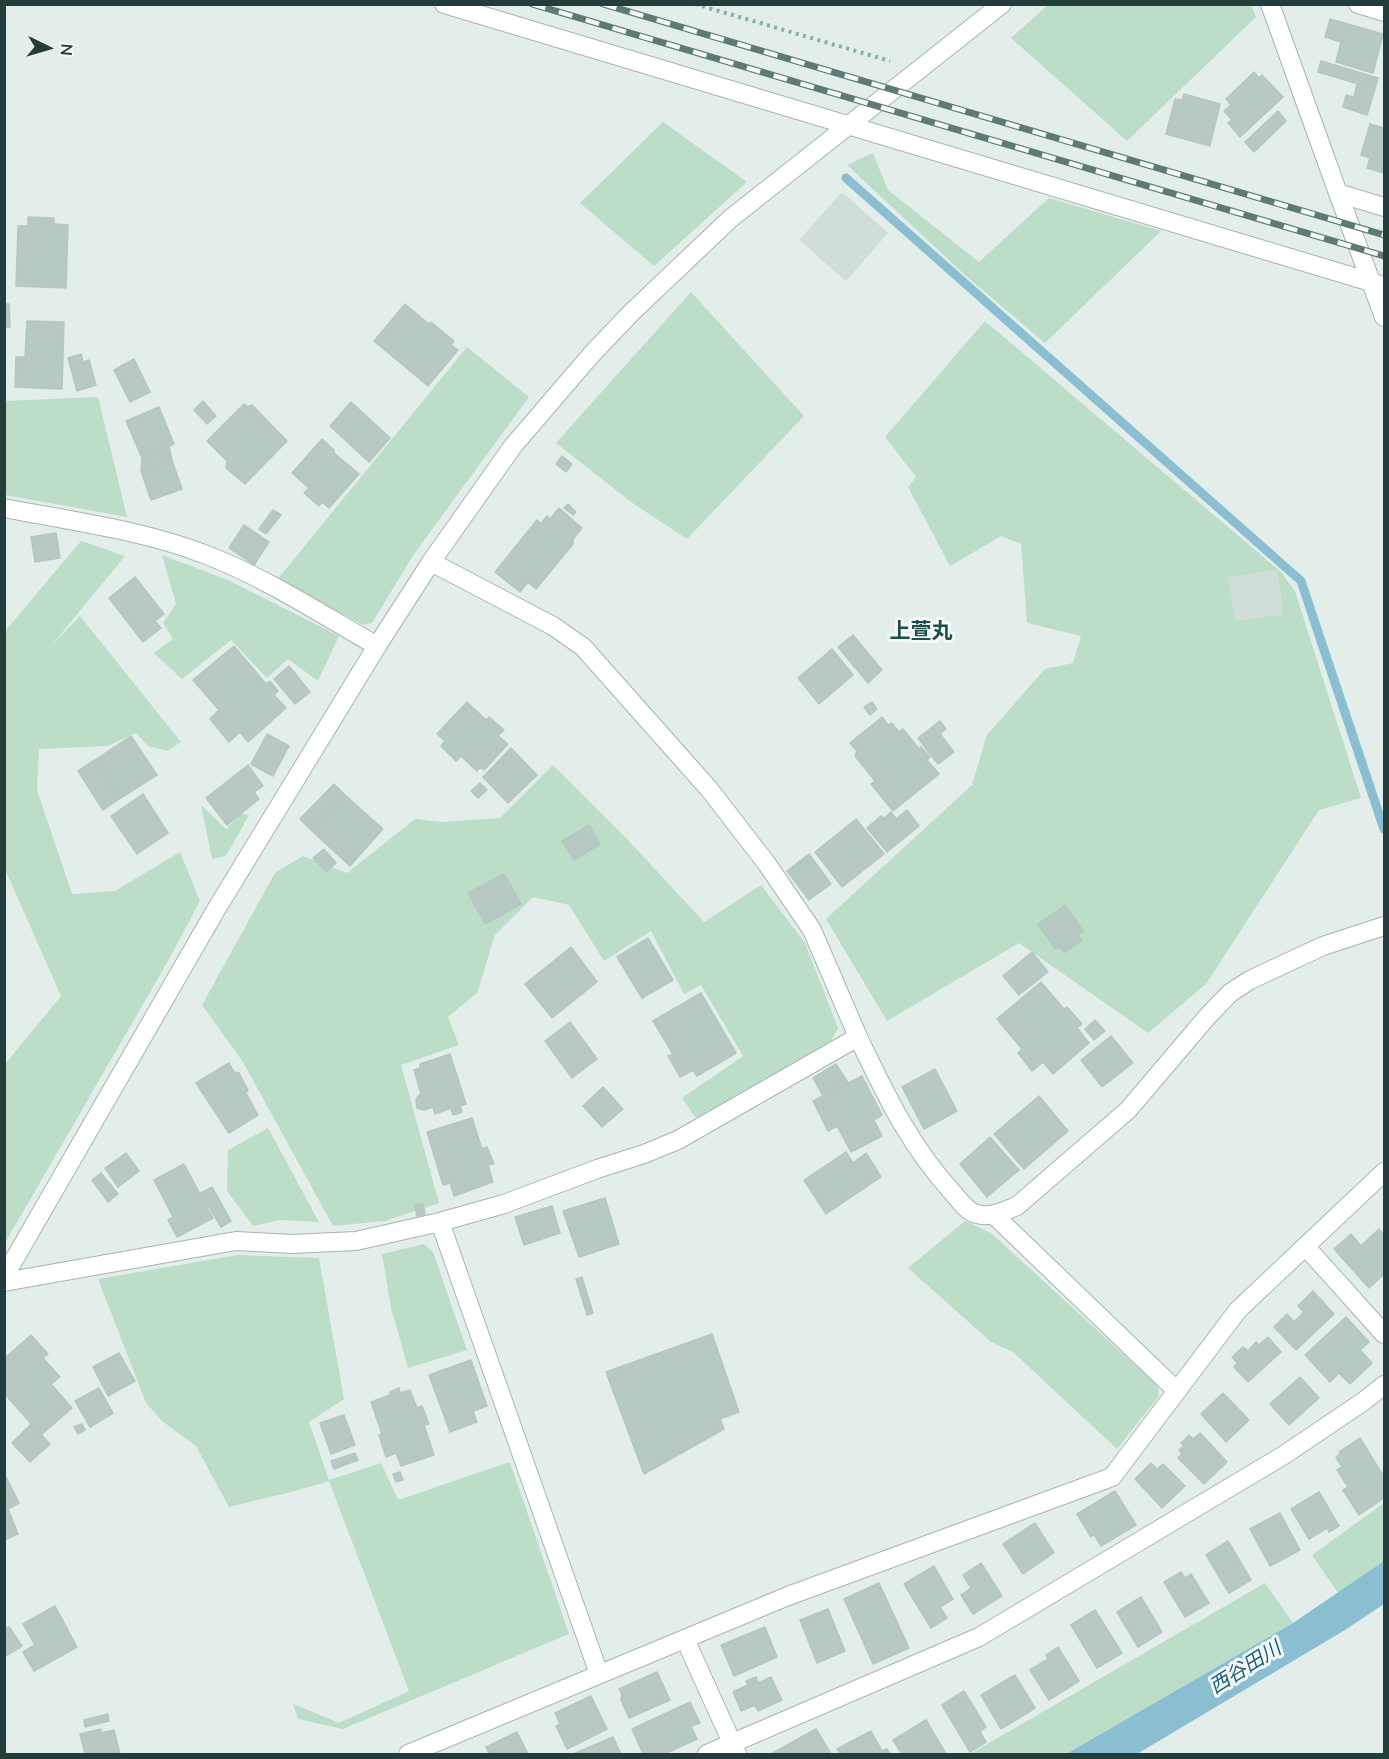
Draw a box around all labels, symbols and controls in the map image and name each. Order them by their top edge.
north arrow [18,18,78,78]
text: N [54,43,77,56]
district label: 上萱丸 [890,620,952,646]
water label: 西谷田川 [1206,1638,1286,1700]

